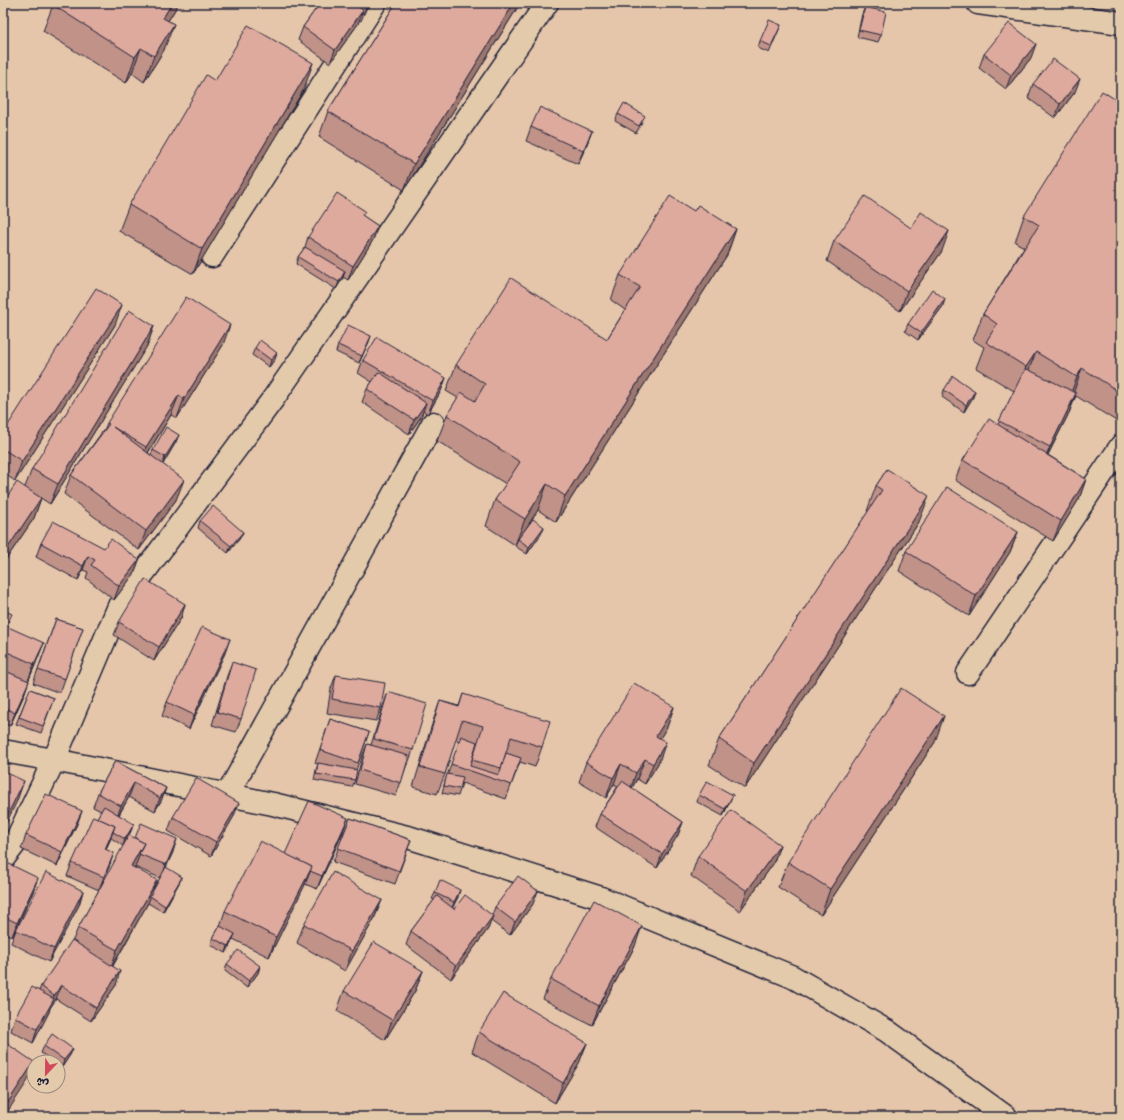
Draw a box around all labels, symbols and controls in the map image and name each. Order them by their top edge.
north arrow [26,1054,66,1094]
text: ش [34,1075,50,1091]

